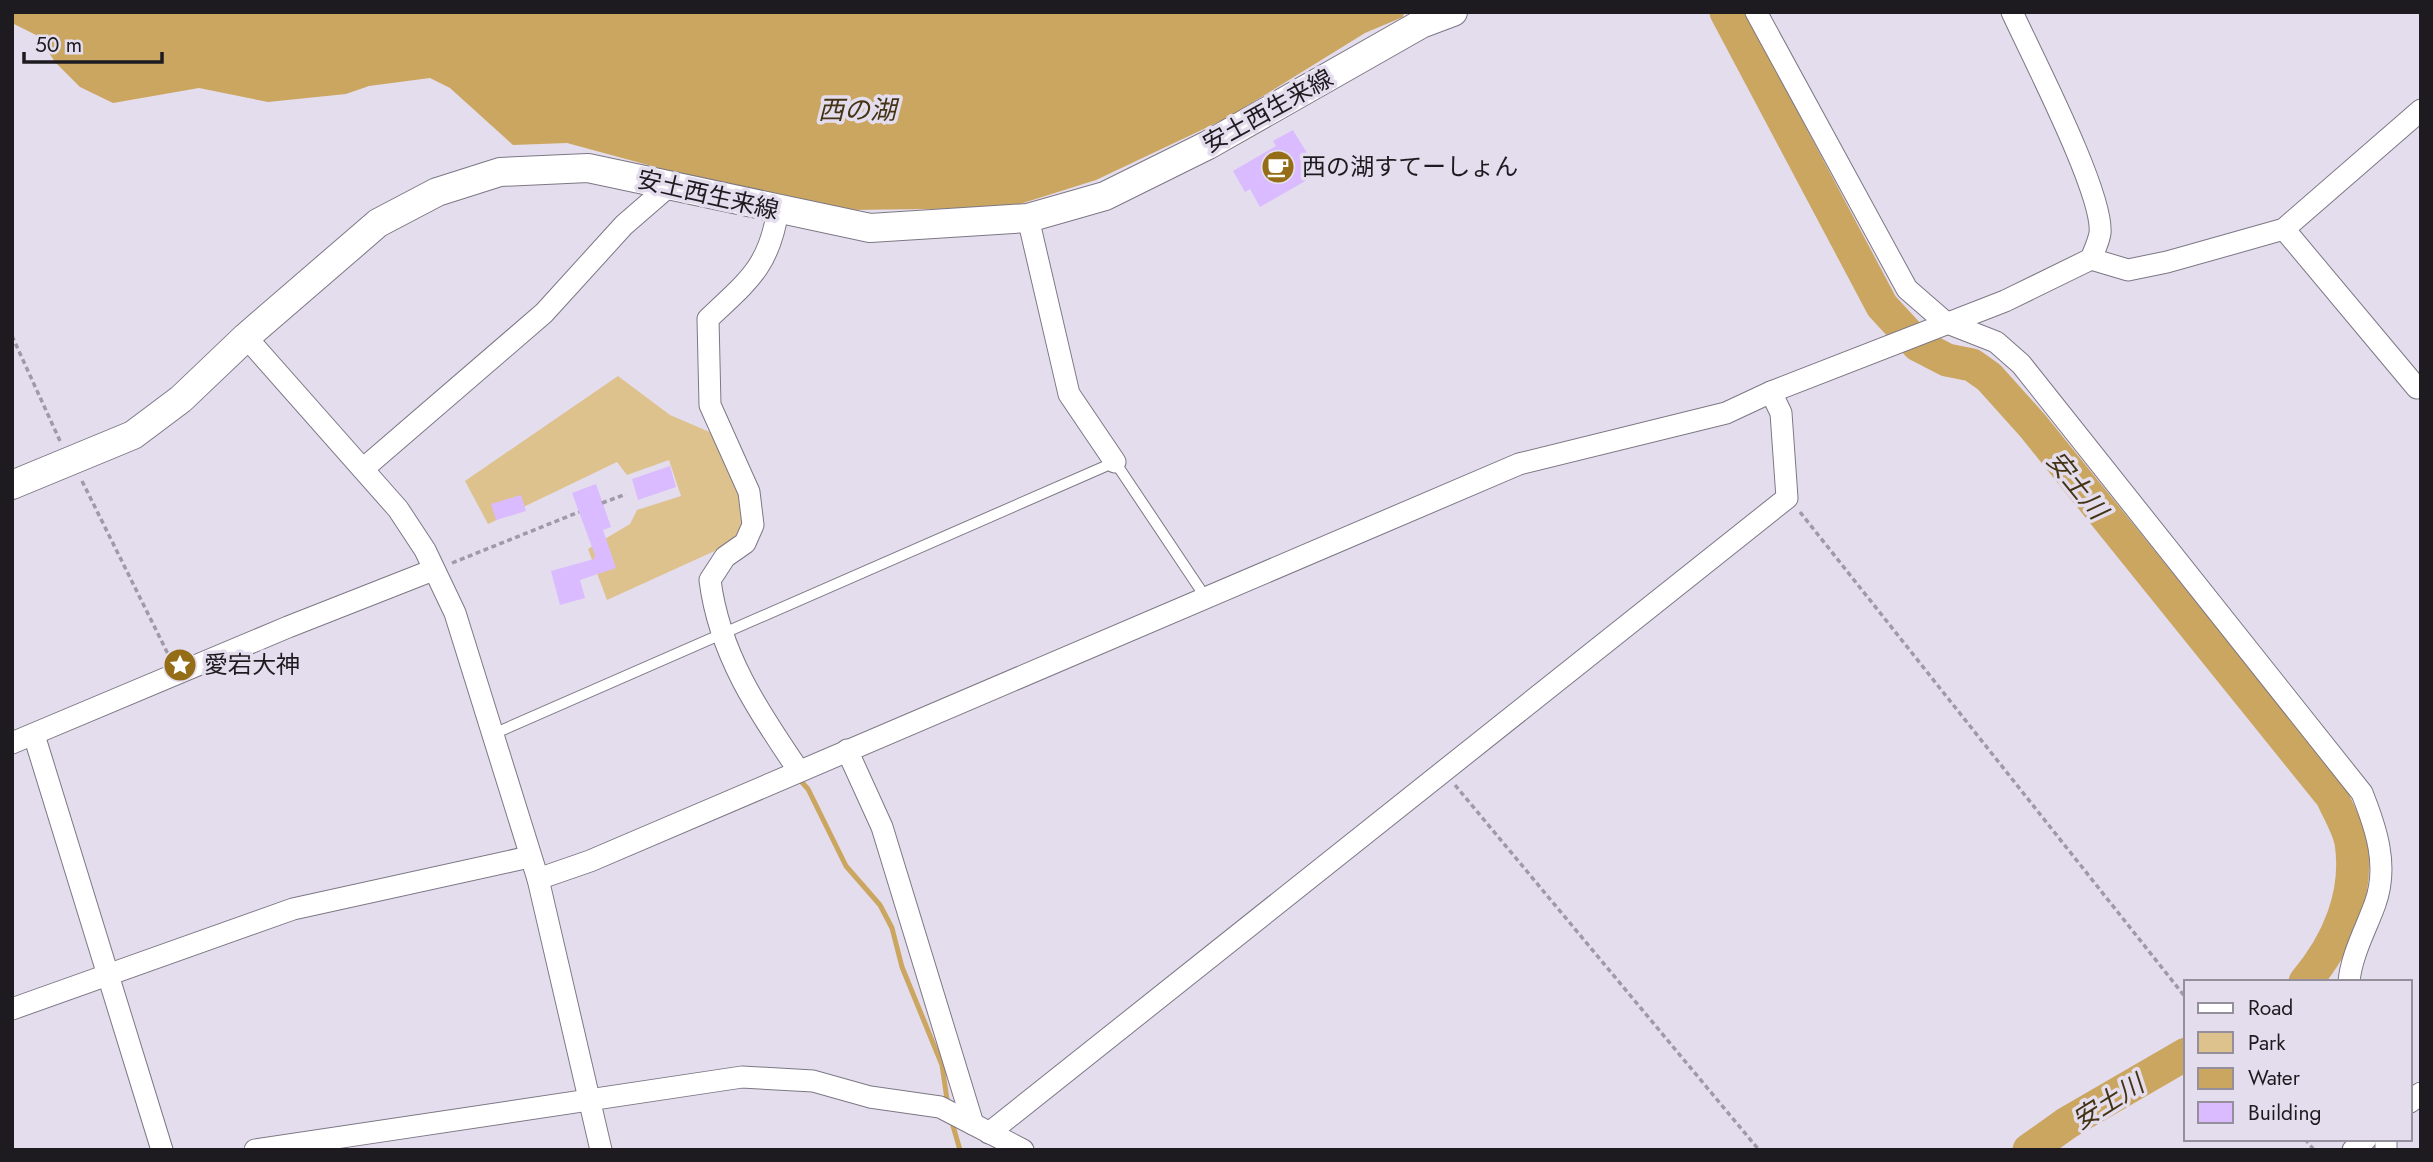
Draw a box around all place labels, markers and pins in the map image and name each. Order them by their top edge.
cafe icon: 西の湖すてーしょん [1259,148,1297,186]
place label: 西の湖すてーしょん [1302,149,1518,184]
place icon: 愛宕大神 [161,646,199,684]
place label: 愛宕大神 [204,647,300,682]

